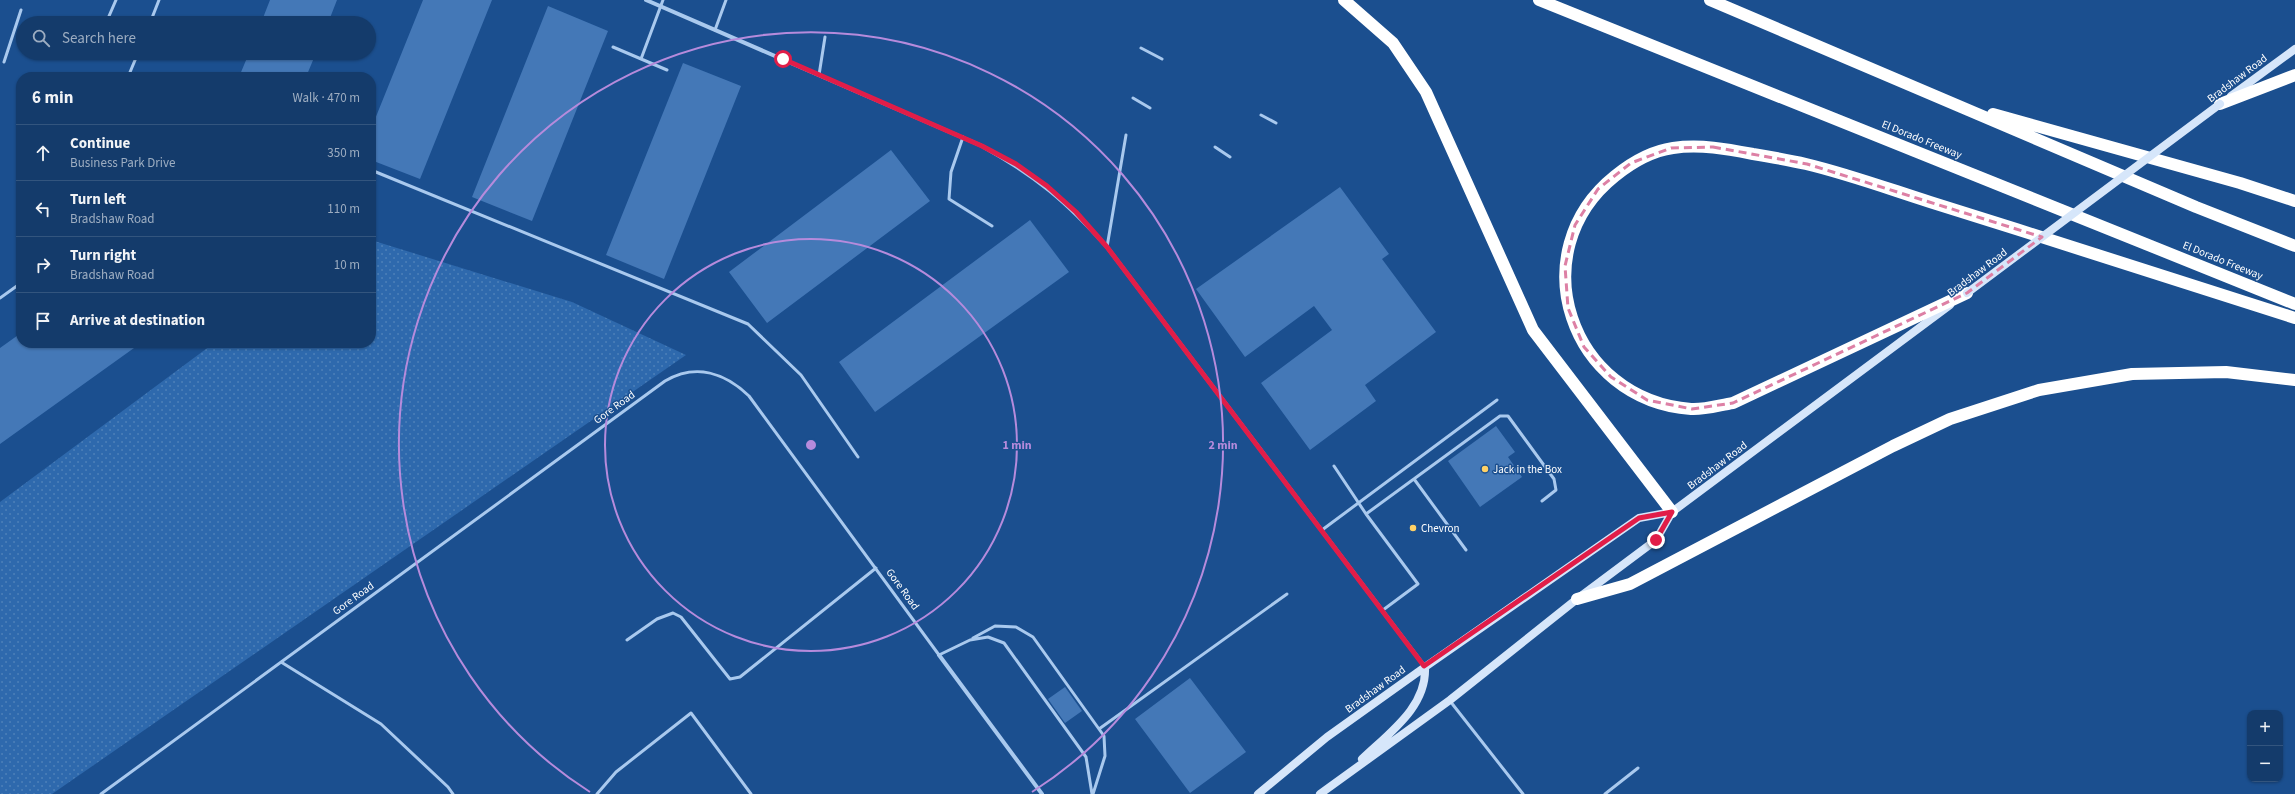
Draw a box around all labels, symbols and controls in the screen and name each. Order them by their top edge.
search box [16,16,376,60]
icon: search [30,27,52,49]
text: Search here [62,28,136,49]
route start [774,50,792,68]
street label: Bradshaw Road [2204,51,2270,106]
text: 6 min [32,86,73,110]
text: Walk · 470 m [292,89,360,107]
street label: El Dorado Freeway [1879,117,1964,162]
text: Continue [70,133,130,154]
icon: ahead [32,142,54,164]
text: 350 m [327,144,360,162]
text: Business Park Drive [70,154,176,172]
text: Turn left [70,189,126,210]
icon: left [32,198,54,220]
text: 110 m [327,200,360,218]
text: Bradshaw Road [70,210,155,228]
street label: El Dorado Freeway [2180,238,2265,283]
text: Turn right [70,245,136,266]
street label: Bradshaw Road [1944,245,2010,300]
icon: right [32,254,54,276]
text: 10 m [334,256,360,274]
text: Bradshaw Road [70,266,155,284]
icon: arrive [32,310,54,332]
text: Arrive at destination [70,310,205,331]
street label: Gore Road [591,387,638,428]
text: 1 min [1002,437,1032,454]
text: 2 min [1208,437,1238,454]
centre of rings [804,438,818,452]
street label: Bradshaw Road [1684,438,1750,493]
place label: Jack in the Box [1493,462,1562,477]
marker: Jack in the Box [1480,464,1490,474]
place label: Chevron [1421,521,1460,536]
marker: Chevron [1408,523,1418,533]
route end [1647,531,1665,549]
street label: Gore Road [882,566,923,613]
street label: Gore Road [330,578,377,619]
street label: Bradshaw Road [1342,662,1409,716]
map controls [2247,710,2283,782]
button: + [2247,710,2283,746]
button: − [2247,746,2283,782]

